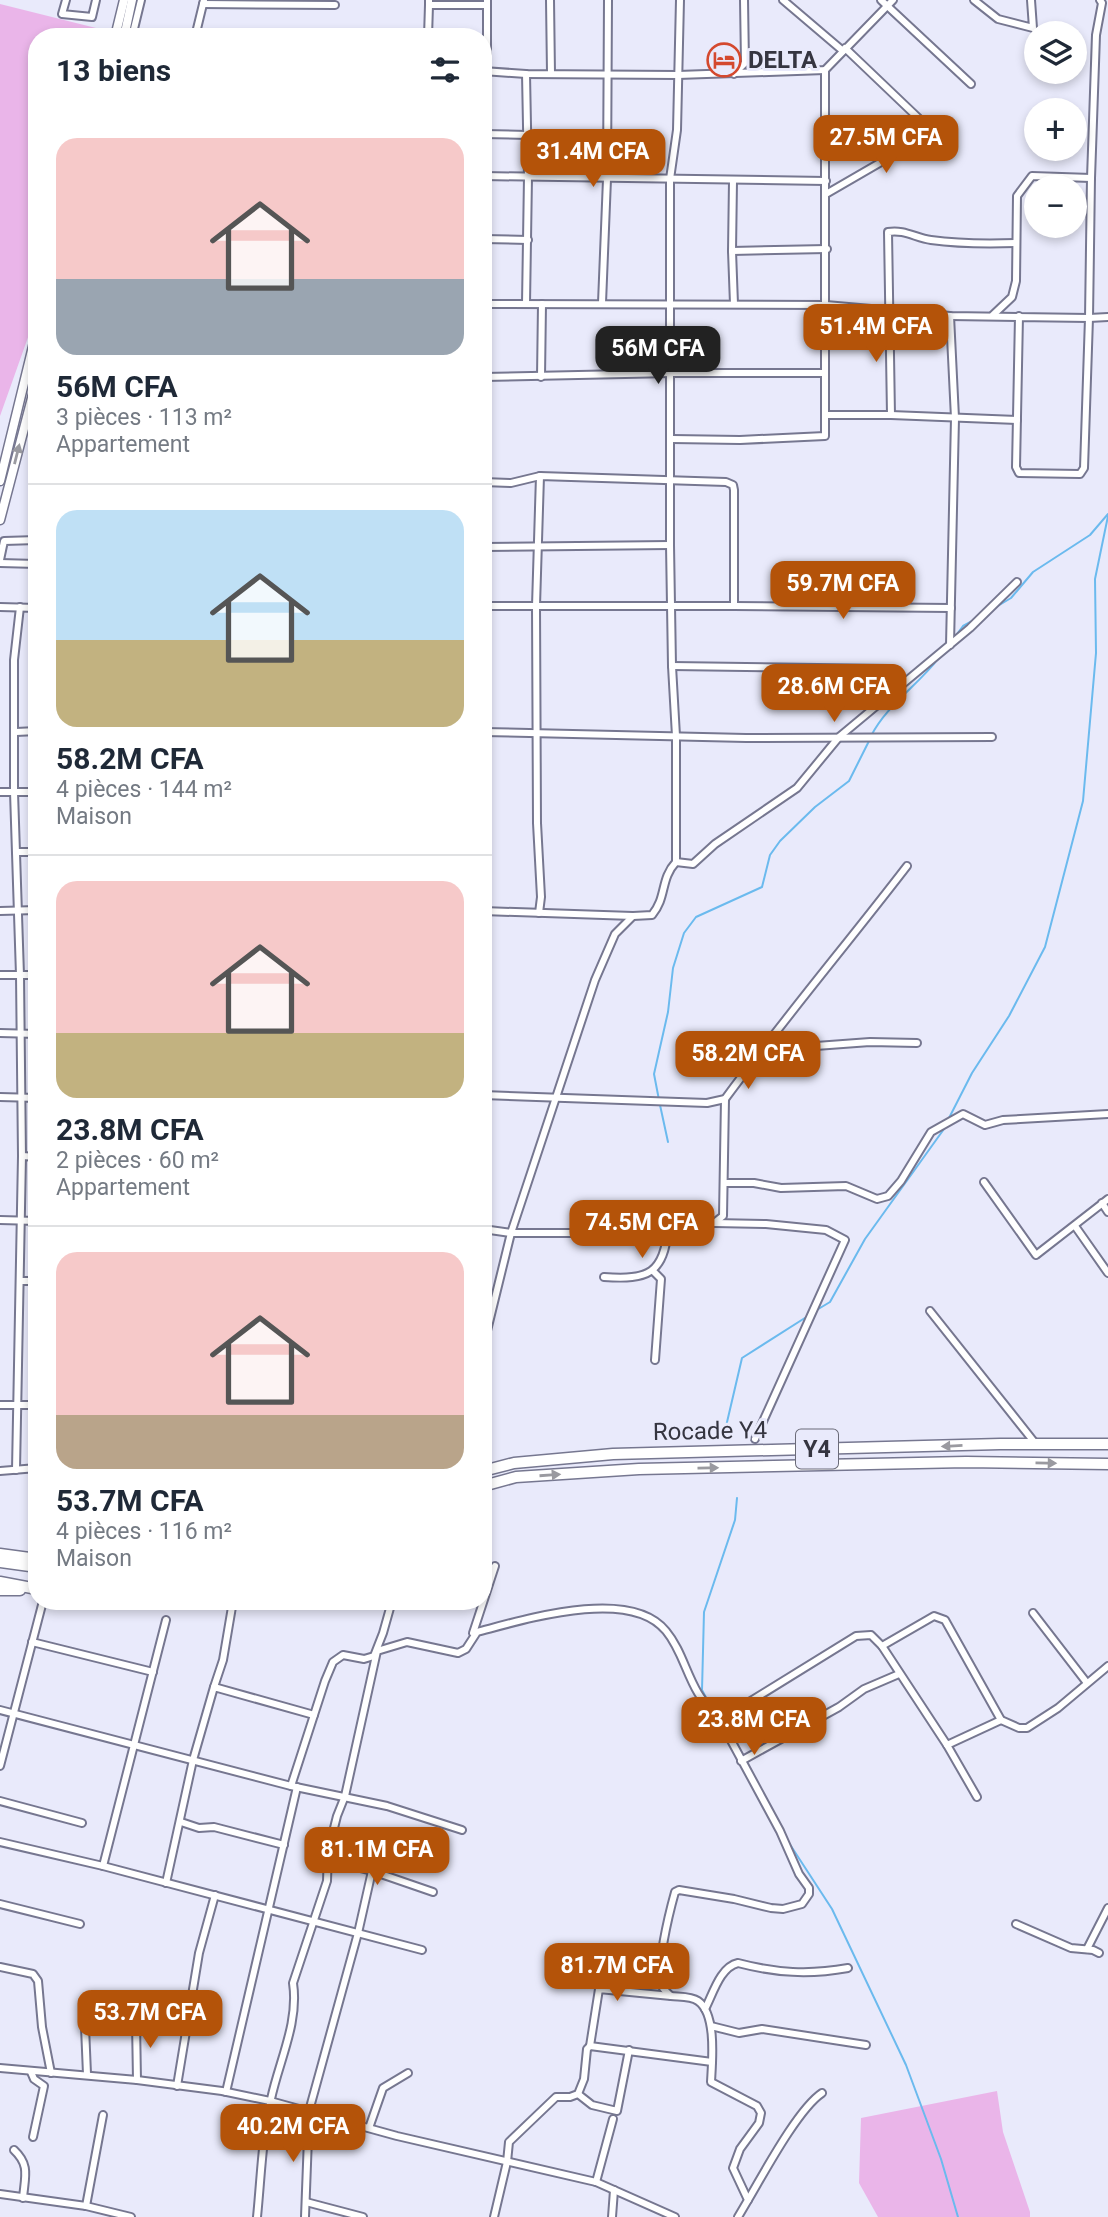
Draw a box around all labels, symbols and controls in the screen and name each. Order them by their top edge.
map controls [1024,21,1087,238]
button: layers [1024,21,1087,84]
hotel icon: DELTA [705,41,743,79]
place label: DELTA [748,46,818,74]
icon: filters [426,51,464,89]
text: 13 biens [56,53,171,88]
button: + [1024,98,1087,161]
pin: 27.5M CFA [806,116,966,175]
text: 27.5M CFA [829,124,943,151]
pin: 31.4M CFA [513,130,673,189]
text: 31.4M CFA [536,138,650,165]
button: − [1024,175,1087,238]
icon: home [197,183,323,309]
pin: 51.4M CFA [796,304,956,364]
text: 51.4M CFA [819,313,933,340]
pin: 56M CFA [593,326,723,386]
text: 56M CFA [611,335,705,362]
text: 56M CFA [56,369,178,404]
text: 3 pièces · 113 m² [56,404,232,431]
text: Appartement [56,431,190,458]
one-way arrow [12,443,23,465]
icon: home [197,555,323,681]
pin: 59.7M CFA [763,562,923,621]
text: 59.7M CFA [786,570,900,597]
pin: 28.6M CFA [754,664,914,724]
text: 28.6M CFA [777,673,891,700]
text: 58.2M CFA [56,741,204,776]
text: 4 pièces · 144 m² [56,776,232,803]
text: Maison [56,803,132,830]
icon: home [197,926,323,1052]
pin: 58.2M CFA [668,1032,828,1091]
text: 58.2M CFA [691,1040,805,1067]
text: 23.8M CFA [56,1112,204,1147]
text: 2 pièces · 60 m² [56,1147,219,1174]
text: Appartement [56,1174,190,1201]
pin: 74.5M CFA [562,1200,722,1260]
text: 74.5M CFA [585,1209,699,1236]
icon: home [197,1297,323,1423]
street label: Rocade Y4 [653,1416,767,1446]
road number: Y4 [796,1430,838,1468]
one-way arrow [941,1441,963,1452]
one-way arrow [1035,1457,1057,1469]
one-way arrow [697,1462,719,1473]
one-way arrow [539,1469,561,1480]
text: 53.7M CFA [56,1483,204,1518]
text: 4 pièces · 116 m² [56,1518,232,1545]
text: Maison [56,1545,132,1572]
pin: 23.8M CFA [674,1698,834,1757]
text: 23.8M CFA [697,1706,811,1733]
pin: 81.1M CFA [297,1828,457,1887]
text: 81.1M CFA [320,1836,434,1863]
pin: 81.7M CFA [537,1944,697,2003]
text: 81.7M CFA [560,1952,674,1979]
pin: 53.7M CFA [70,1990,230,2050]
text: 53.7M CFA [93,1999,207,2026]
pin: 40.2M CFA [213,2104,373,2164]
text: 40.2M CFA [236,2113,350,2140]

